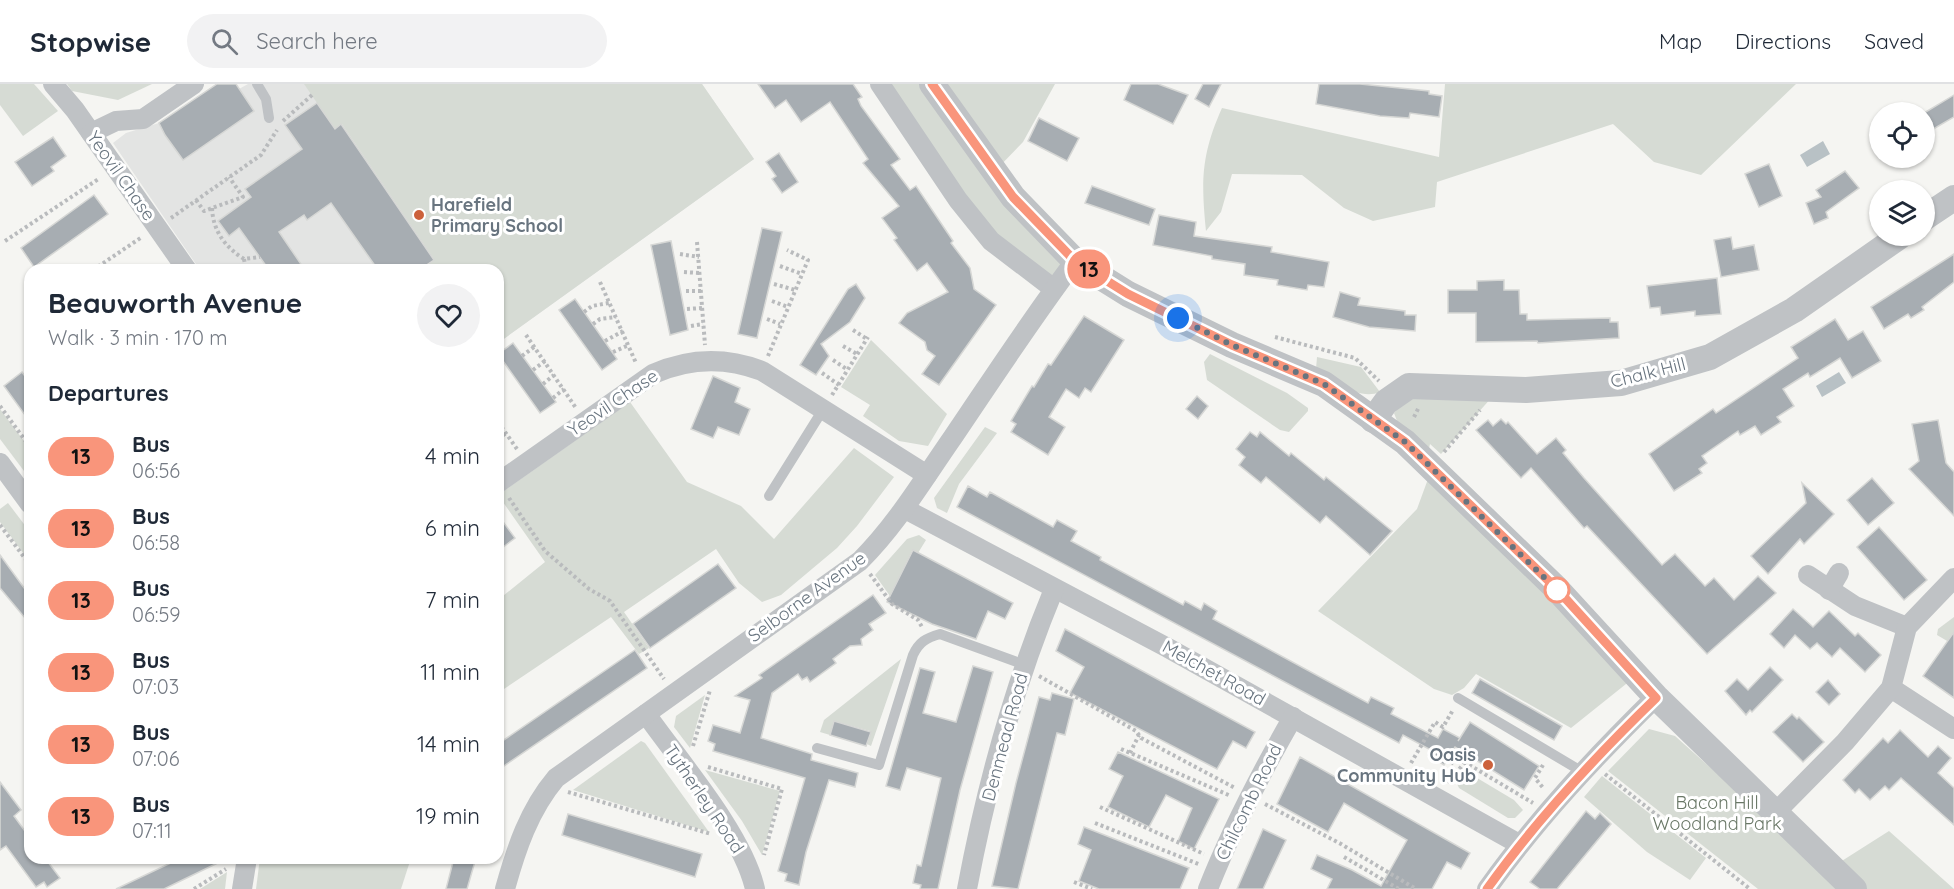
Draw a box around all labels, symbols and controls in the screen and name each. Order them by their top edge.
search box [187,14,607,68]
text: Stopwise [30,24,151,59]
icon: search [208,25,241,58]
text: Search here [256,27,378,55]
text: Map [1659,28,1702,54]
text: Directions [1735,28,1831,54]
text: Saved [1864,28,1924,54]
map controls [1869,102,1935,246]
button: locate [1869,102,1935,168]
street label: Yeovil Chase [82,126,161,225]
button: layers [1869,180,1935,246]
place label: Harefield Primary School [431,193,563,237]
marker: Harefield Primary School [412,208,426,222]
line badge: 13 [1062,250,1116,288]
text: 13 [1079,256,1099,282]
button: heart [417,284,480,347]
text: Beauworth Avenue [48,285,302,320]
your location [1163,303,1193,333]
text: Walk · 3 min · 170 m [48,325,227,350]
street label: Chalk Hill [1608,352,1688,393]
street label: Yeovil Chase [563,364,662,441]
text: Departures [48,379,169,407]
text: Bus [132,430,170,458]
text: 4 min [425,442,480,470]
text: 13 [71,443,91,469]
text: 06:56 [132,458,180,483]
text: Bus [132,502,170,530]
text: 6 min [425,514,480,542]
text: 13 [71,515,91,541]
text: 06:58 [132,530,180,555]
street label: Selborne Avenue [743,546,870,647]
text: Bus [132,574,170,602]
unlabelled marker [1544,577,1570,603]
text: 7 min [425,586,480,614]
text: 13 [71,587,91,613]
text: 06:59 [132,602,180,627]
street label: Melchet Road [1159,635,1270,710]
text: Bus [132,646,170,674]
text: 11 min [420,658,480,686]
text: 13 [71,659,91,685]
street label: Denmead Road [976,670,1033,803]
text: 07:03 [132,674,179,699]
text: Bus [132,718,170,746]
text: 14 min [417,730,480,758]
text: 13 [71,731,91,757]
street label: Tytherley Road [659,740,749,858]
street label: Chilcomb Road [1210,740,1287,864]
place label: Oasis Community Hub [1337,743,1476,787]
text: 07:06 [132,746,179,771]
marker: Oasis Community Hub [1481,758,1495,772]
text: Bus [132,790,170,818]
park label: Bacon Hill Woodland Park [1652,791,1782,835]
text: 19 min [416,802,480,830]
text: 13 [71,803,91,829]
text: 07:11 [132,818,172,843]

